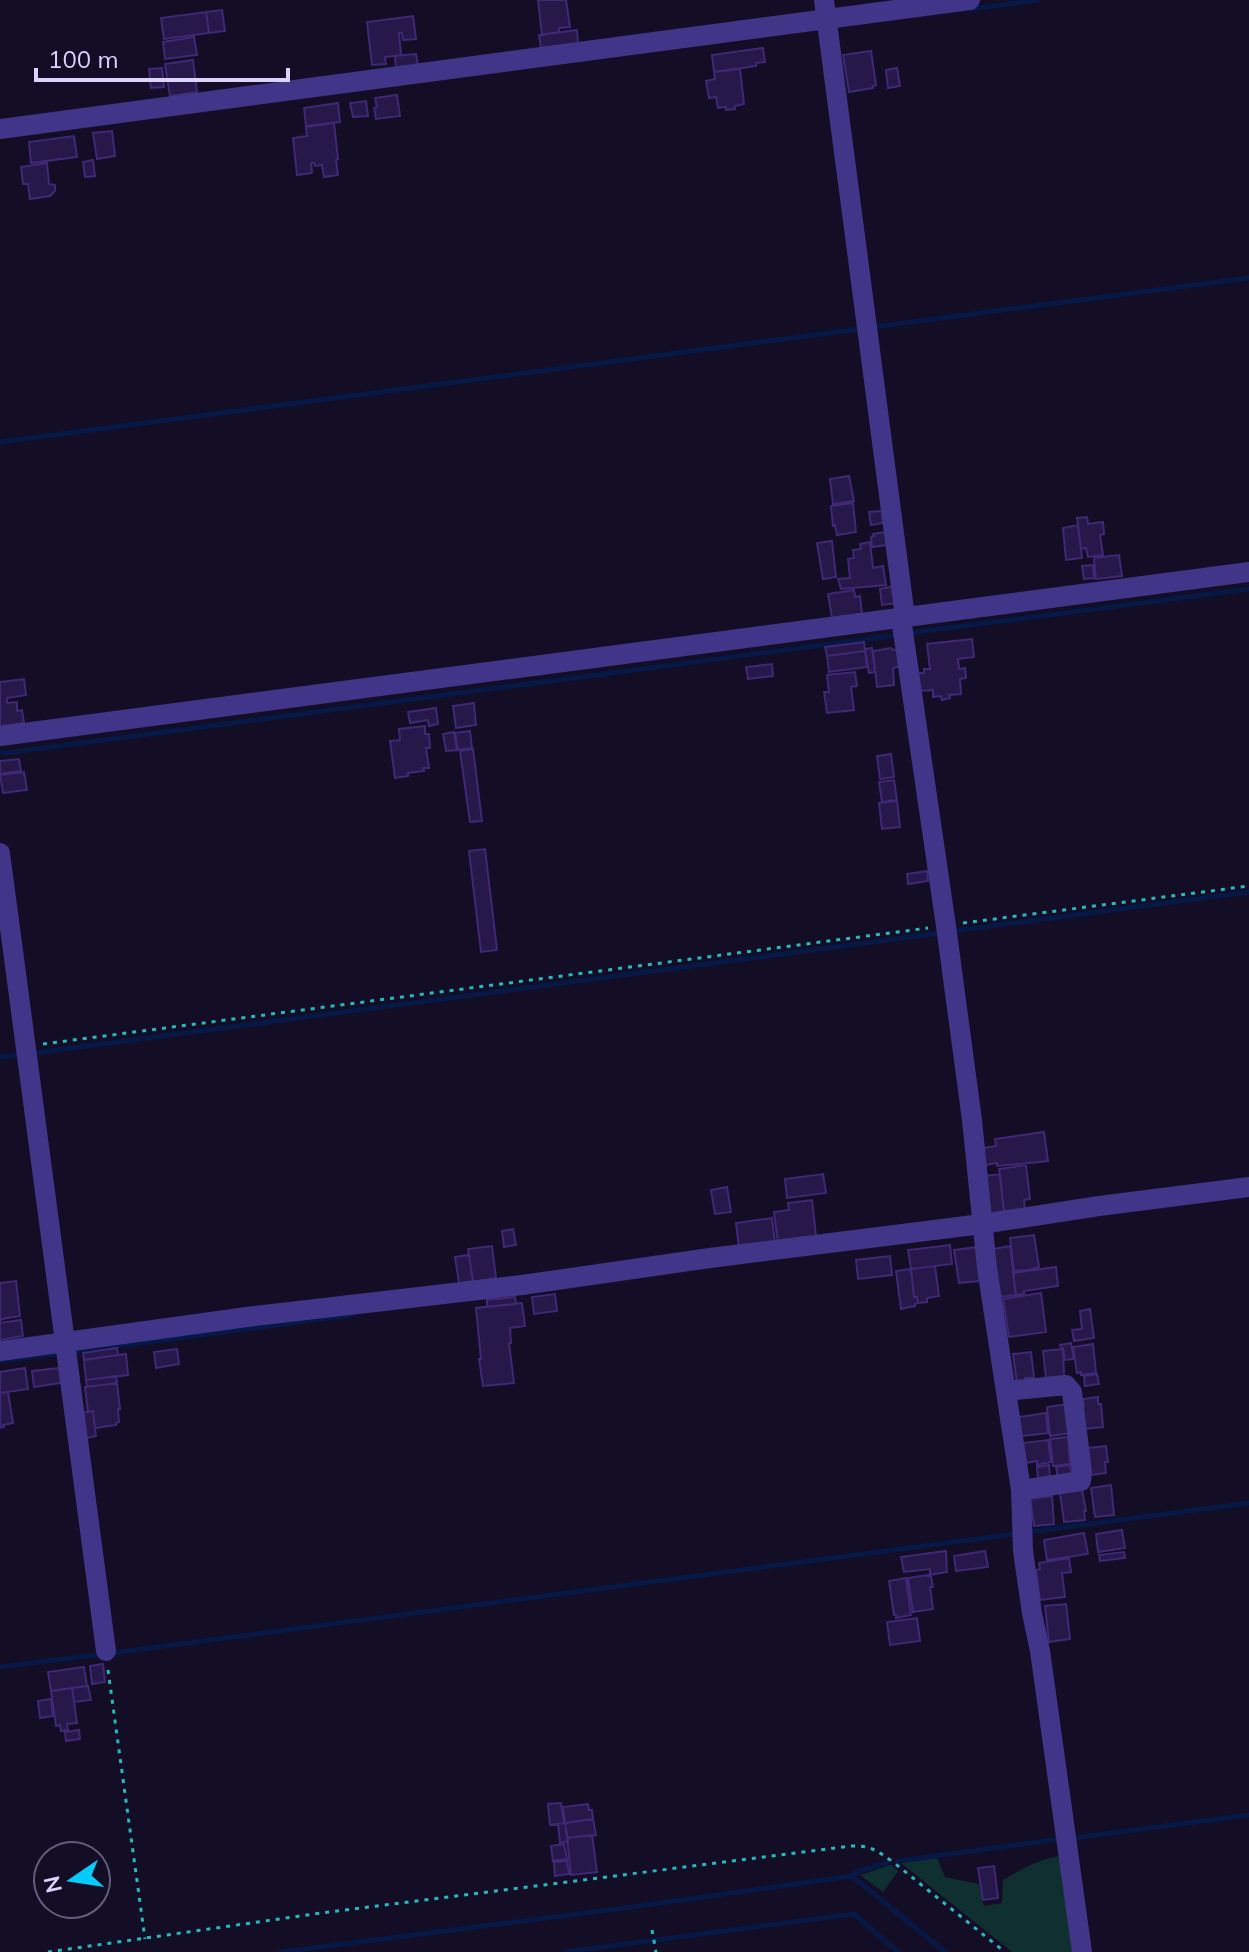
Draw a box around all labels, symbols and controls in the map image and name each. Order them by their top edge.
scale bar [36,32,288,82]
text: 100 m [48,44,119,74]
north arrow [32,1840,112,1920]
text: N [37,1873,68,1896]

